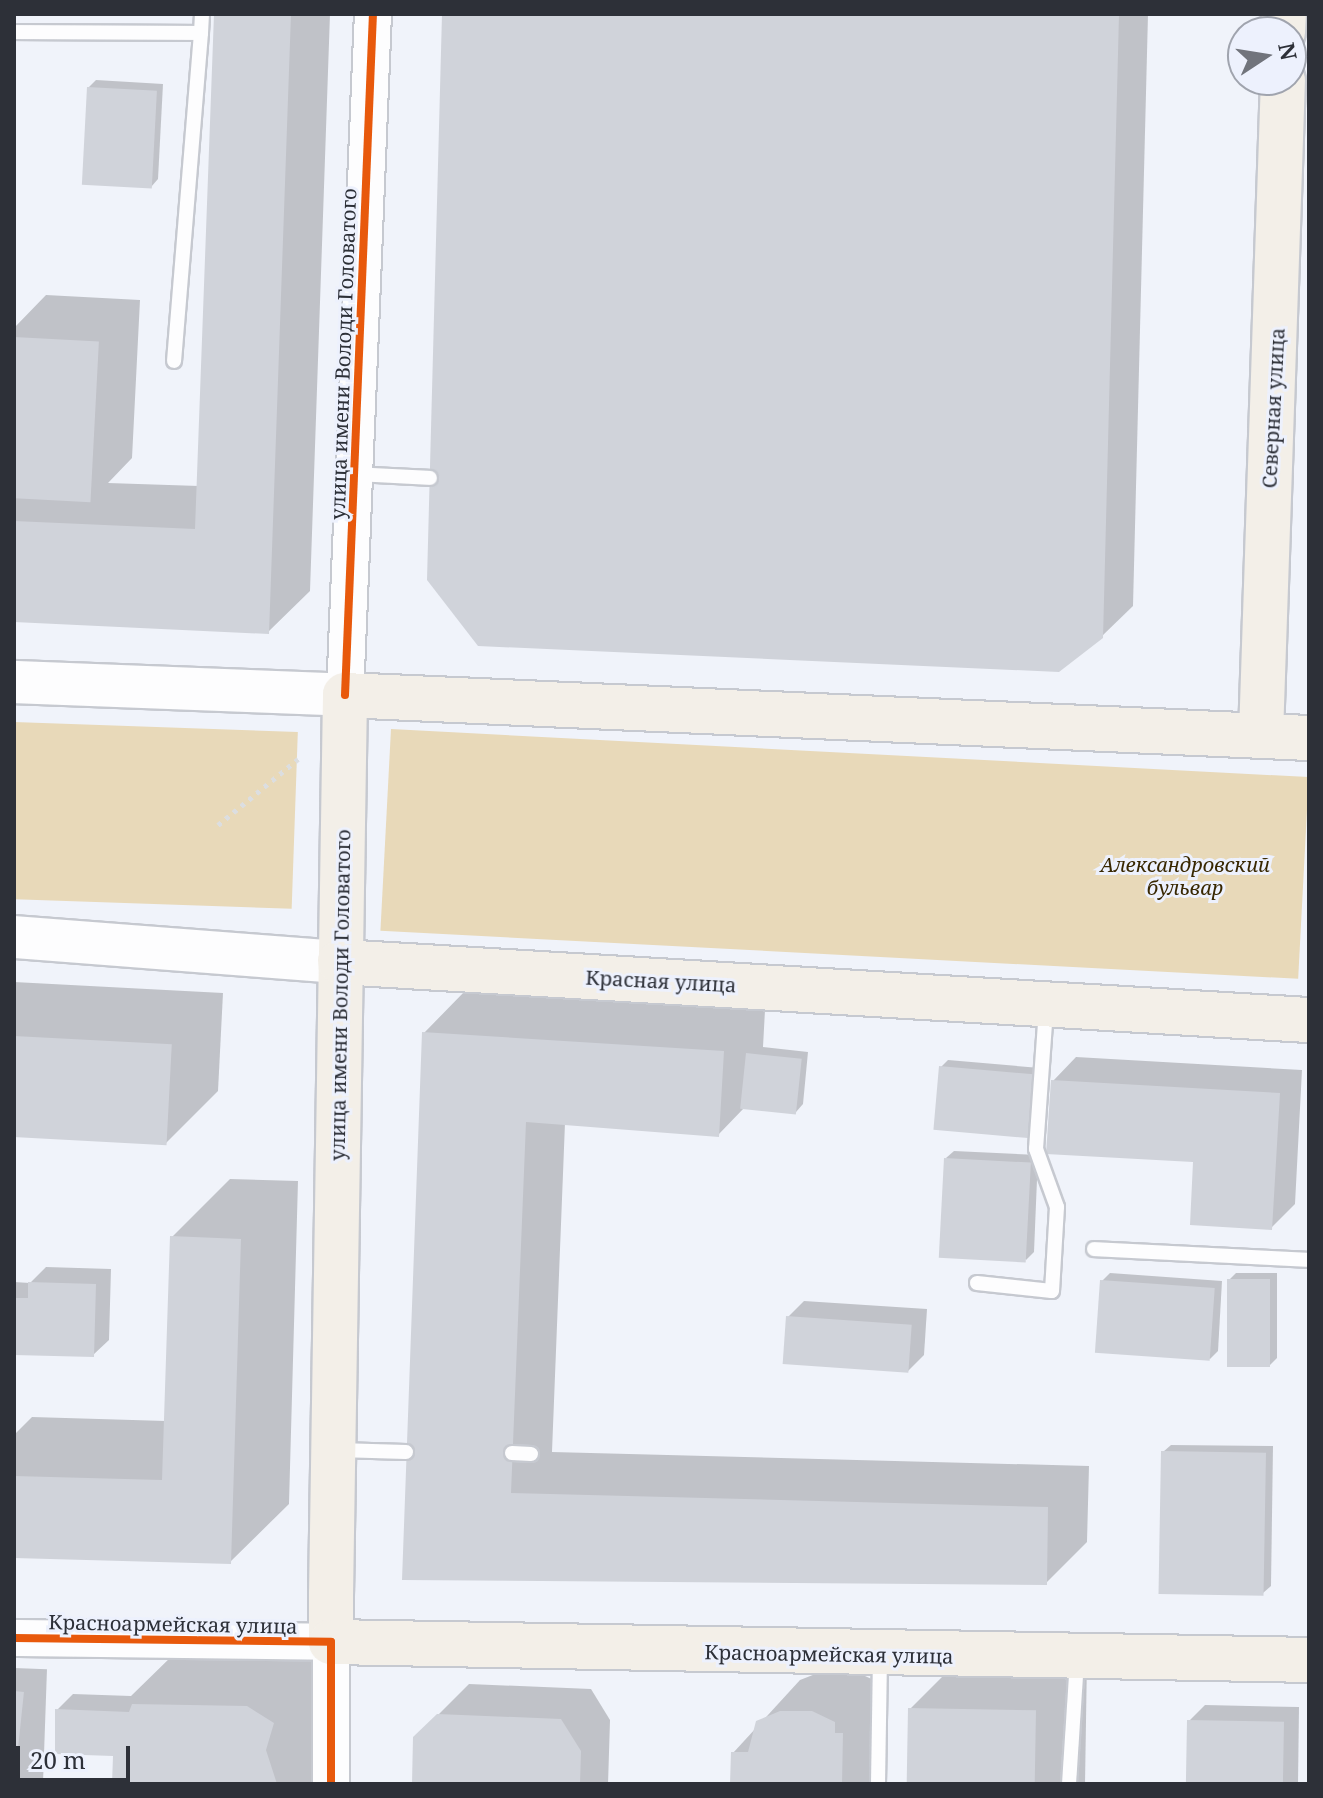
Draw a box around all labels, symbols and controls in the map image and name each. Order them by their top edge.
north arrow [1227,16,1307,96]
text: N [1272,40,1305,63]
street label: улица имени Володи Головатого [325,188,361,520]
street label: Северная улица [1257,327,1289,489]
street label: улица имени Володи Головатого [325,829,355,1161]
park label: Александровский бульвар [1100,852,1270,899]
street label: Красная улица [585,965,737,997]
street label: Красноармейская улица [48,1610,298,1638]
street label: Красноармейская улица [704,1640,954,1668]
scale bar [20,1730,134,1780]
text: 20 m [30,1743,86,1776]

